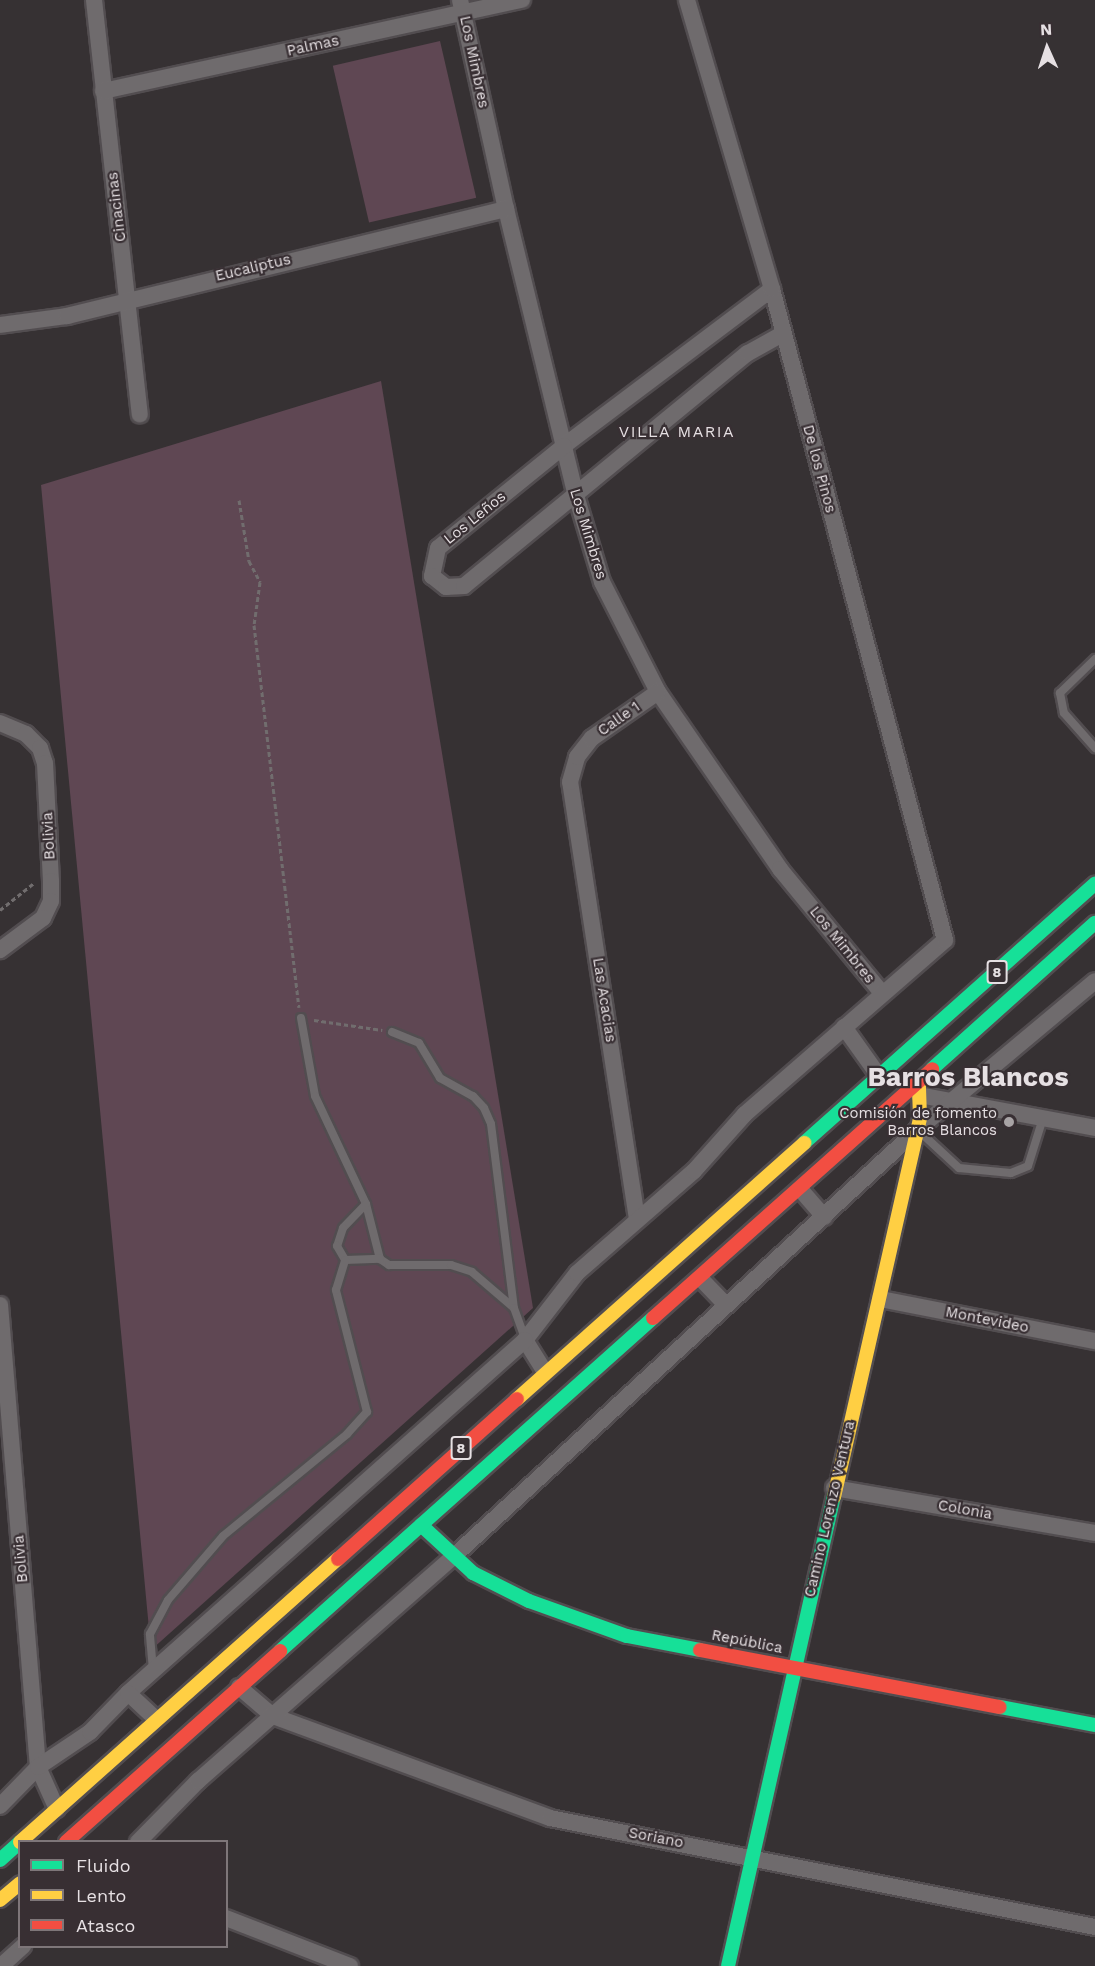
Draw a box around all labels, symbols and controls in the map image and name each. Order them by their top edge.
street label: Los Mimbres [455,14,493,110]
north arrow [1017,18,1077,78]
text: N [1040,20,1052,39]
street label: Palmas [285,32,341,60]
street label: Cinacinas [104,171,130,243]
street label: Eucaliptus [214,251,292,285]
district label: VILLA MARIA [619,422,735,442]
street label: De los Pinos [799,423,839,515]
street label: Los Mimbres [566,487,610,581]
street label: Los Leños [440,488,510,548]
street label: Calle 1 [594,698,644,740]
street label: Bolivia [39,812,59,860]
street label: Los Mimbres [806,903,878,987]
street label: Las Acacias [588,956,620,1044]
road number: 8 [986,961,1008,983]
district label: Barros Blancos [867,1062,1069,1094]
place label: Comisión de fomento Barros Blancos [839,1104,997,1139]
marker: Comisión de fomento Barros Blancos [1002,1115,1016,1129]
street label: Montevideo [944,1303,1030,1337]
street label: Camino Lorenzo Ventura [801,1419,859,1599]
road number: 8 [450,1437,472,1459]
street label: Colonia [937,1496,993,1524]
street label: Bolivia [10,1534,32,1584]
street label: República [710,1626,784,1658]
street label: Soriano [627,1824,685,1852]
legend [18,1840,228,1948]
text: Fluido [76,1855,130,1876]
text: Lento [76,1885,126,1906]
text: Atasco [76,1915,135,1936]

